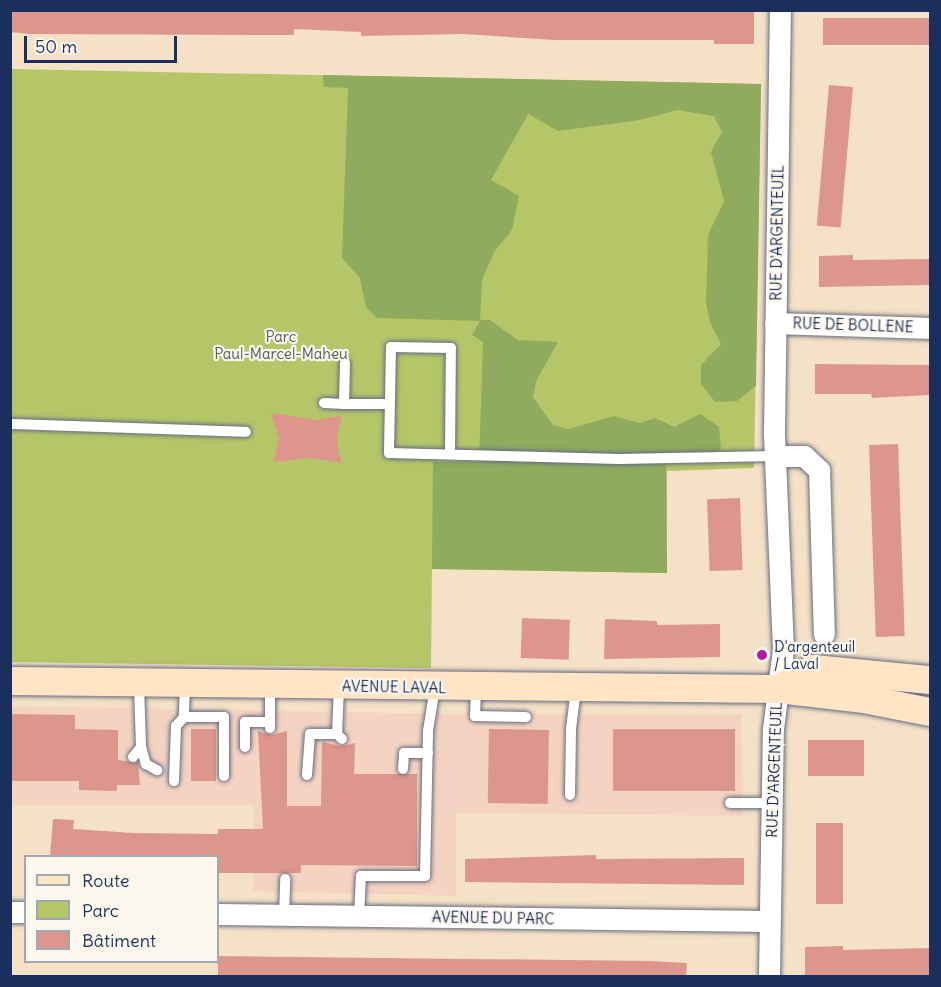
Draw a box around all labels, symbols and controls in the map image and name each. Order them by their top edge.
scale bar [27,24,180,62]
text: 50 m [35,35,77,58]
street label: RUE D'ARGENTEUIL [767,165,787,301]
street label: RUE DE BOLLENE [792,314,914,336]
park label: Parc Paul-Marcel-Maheu [214,327,348,362]
place label: D'argenteuil / Laval [774,637,855,672]
marker: D'argenteuil / Laval [755,648,769,662]
street label: AVENUE LAVAL [342,677,446,697]
street label: RUE D'ARGENTEUIL [763,702,785,838]
legend [24,855,219,963]
text: Route [82,869,130,892]
text: Parc [82,899,119,922]
street label: AVENUE DU PARC [432,908,554,928]
text: Bâtiment [82,929,156,952]

